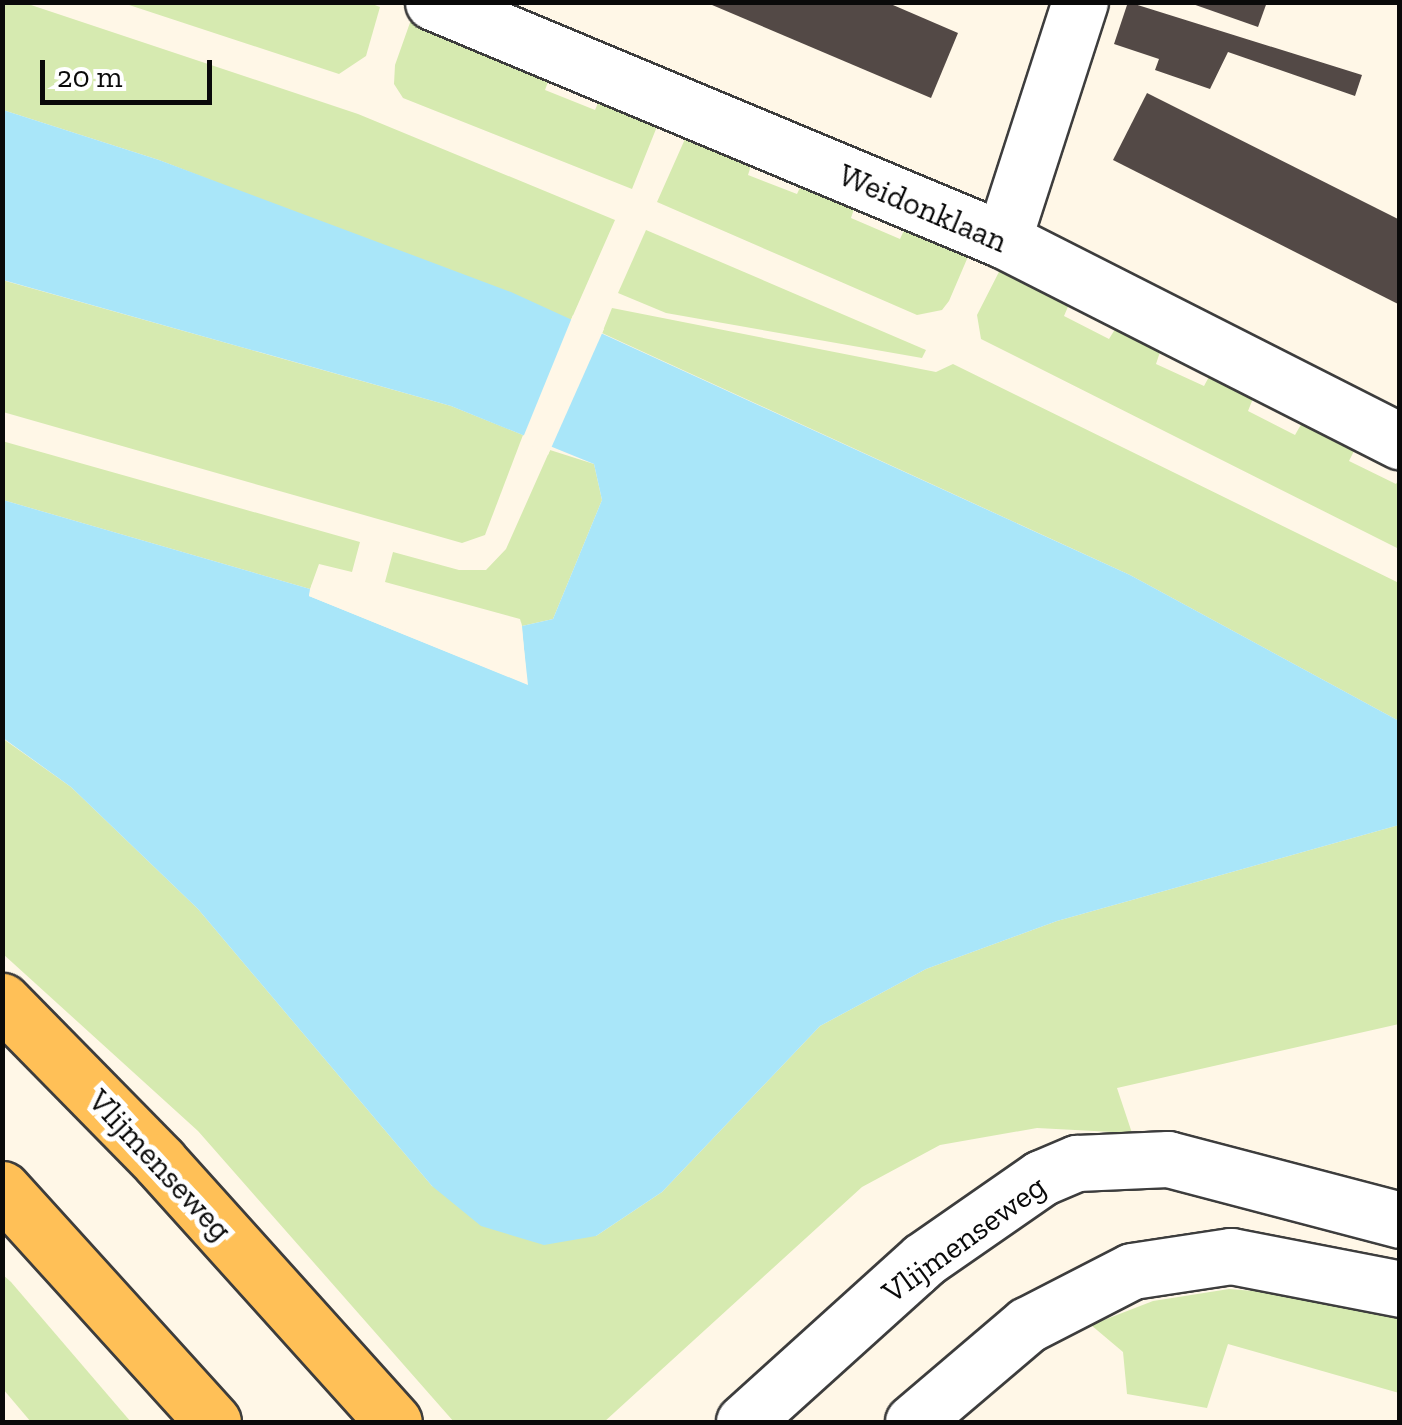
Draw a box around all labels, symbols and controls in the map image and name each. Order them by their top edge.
scale bar [45,40,218,102]
text: 20 m [57,59,122,95]
street label: Weidonklaan [833,155,1013,261]
street label: Vlijmenseweg [80,1081,240,1249]
street label: Vlijmenseweg [875,1167,1053,1311]

